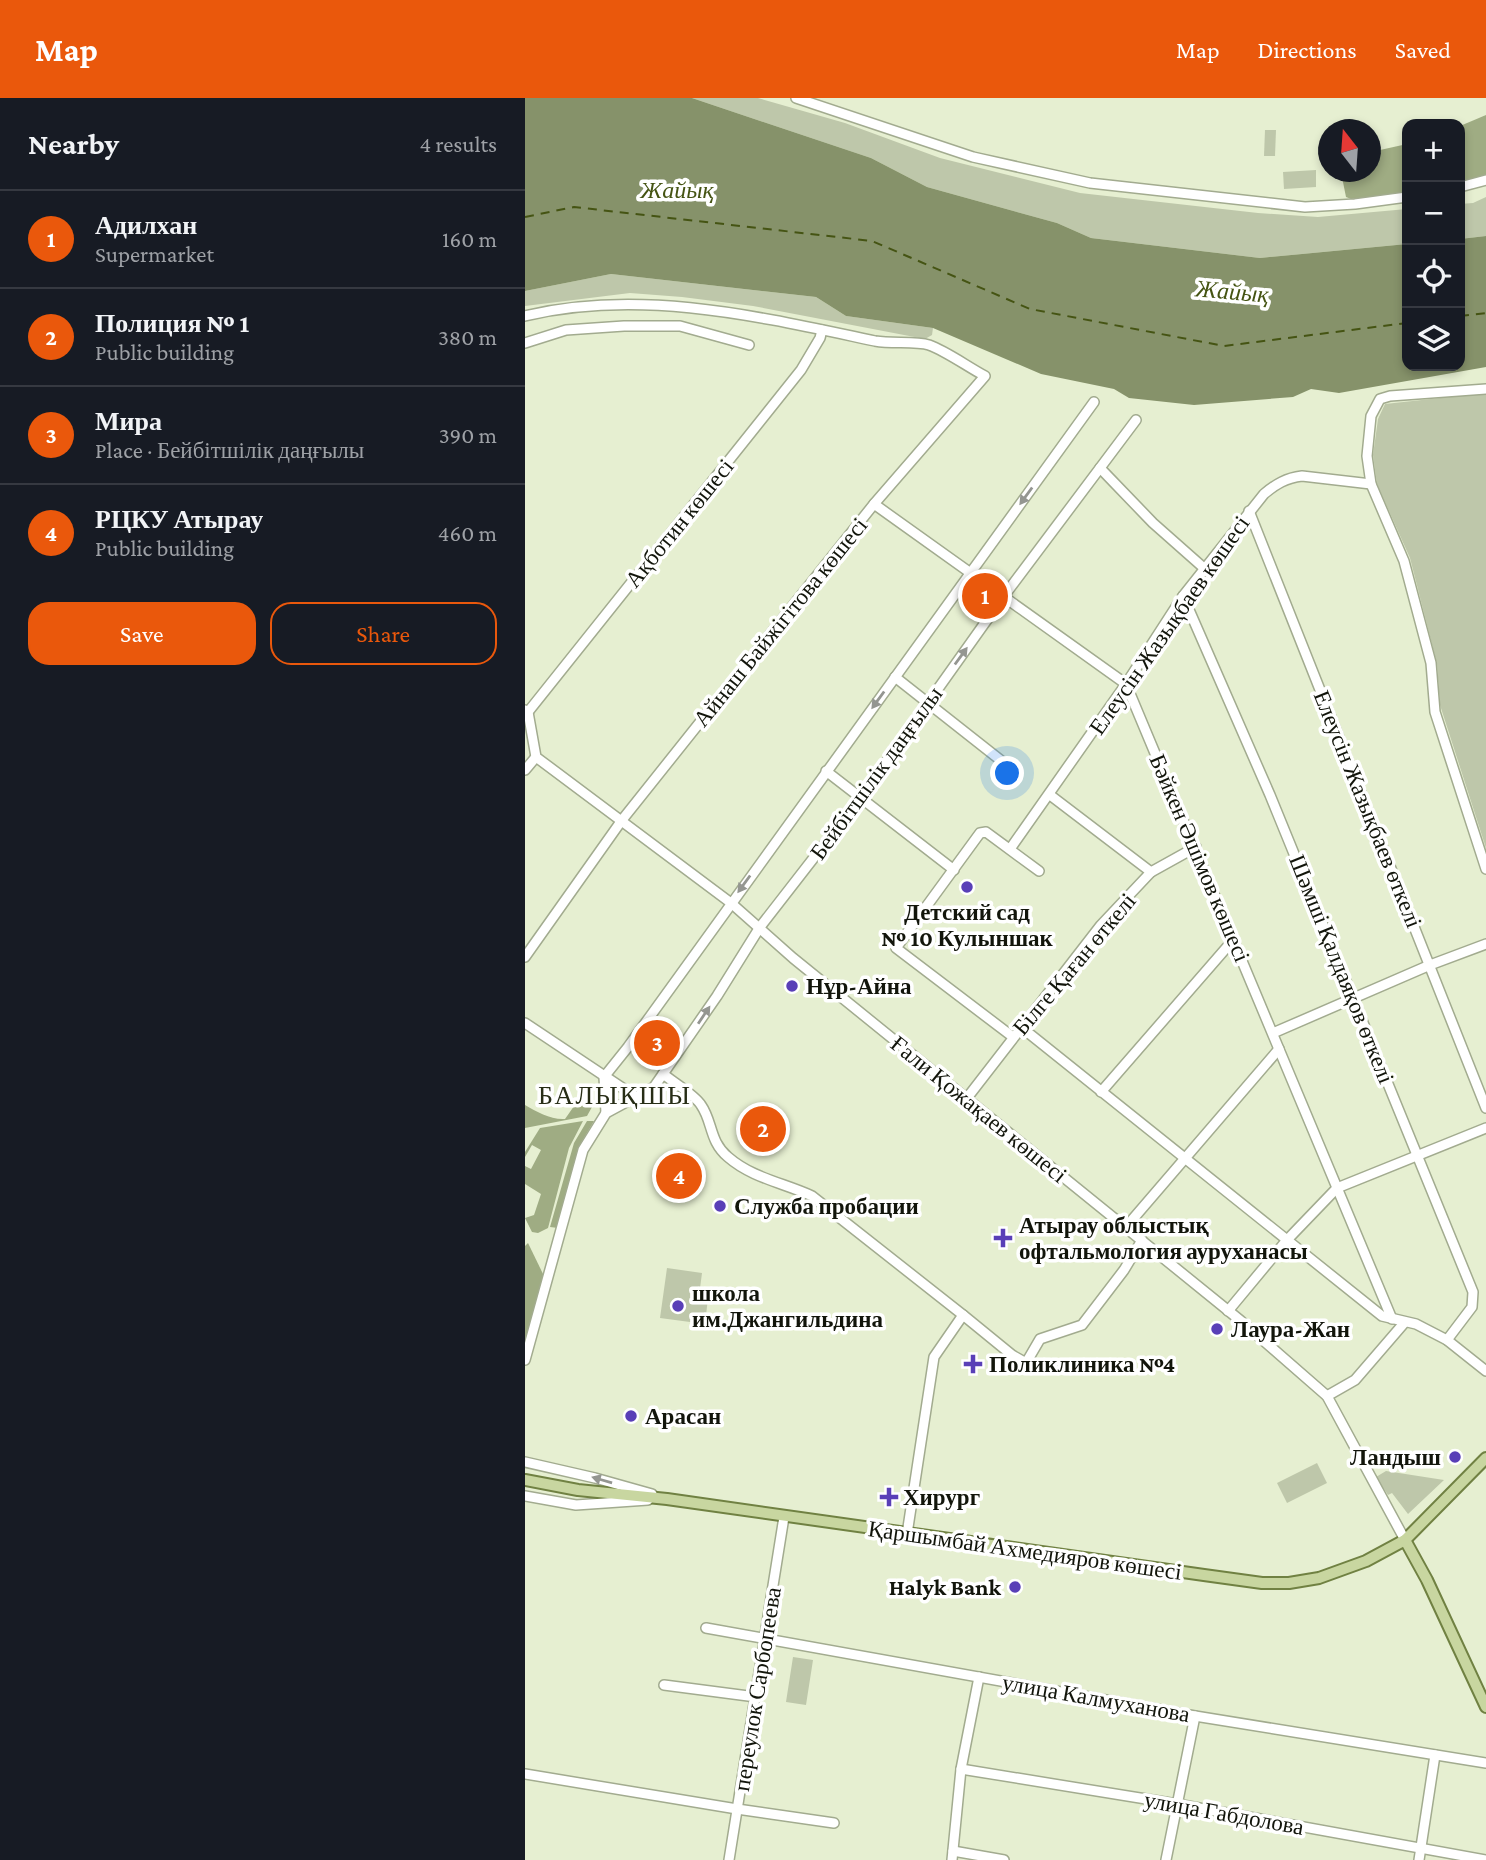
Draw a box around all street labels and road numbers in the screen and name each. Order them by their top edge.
street label: Ақботин көшесі [619,454,739,592]
street label: Елеусін Жазықбаев көшесі [1084,511,1254,739]
street label: Айнаш Байжігітова көшесі [688,512,872,732]
street label: Бейбітшілік даңғылы [805,681,947,865]
street label: Елеусін Жазықбаев өткелі [1308,687,1428,931]
street label: Бәйкен Әшімов көшесі [1144,750,1256,966]
street label: Шәмші Қалдаяқов өткелі [1284,851,1400,1087]
street label: Білге Қаған өткелі [1007,888,1141,1040]
street label: Ғали Қожақаев көшесі [886,1030,1072,1188]
street label: Қаршымбай Ахмедияров көшесі [867,1515,1183,1585]
street label: переулок Сарбопеева [728,1585,786,1793]
street label: улица Калмуханова [1000,1669,1192,1727]
street label: улица Габдолова [1142,1786,1306,1840]

